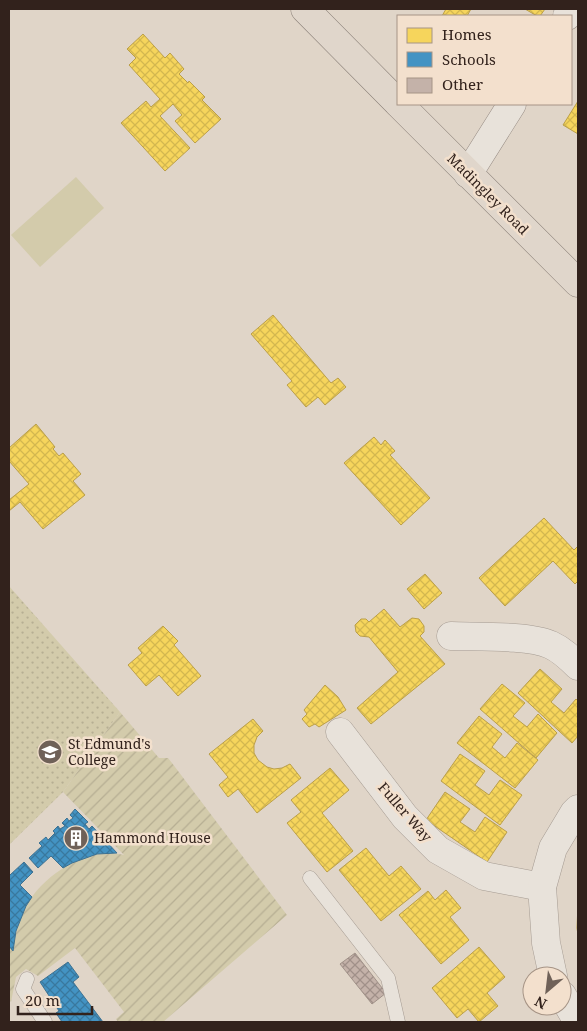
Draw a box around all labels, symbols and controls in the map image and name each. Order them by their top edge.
legend [397,15,572,105]
text: Homes [442,24,492,44]
text: Schools [442,49,496,69]
text: Other [442,74,483,94]
street label: Madingley Road [444,149,533,239]
place label: St Edmund's College [68,734,151,769]
school or university icon: St Edmund's College [37,739,63,765]
street label: Fuller Way [374,778,436,845]
building icon: Hammond House [63,825,89,851]
place label: Hammond House [94,828,211,847]
north arrow [522,966,572,1016]
scale bar [18,984,91,1016]
text: 20 m [25,990,60,1010]
text: N [531,992,550,1014]

